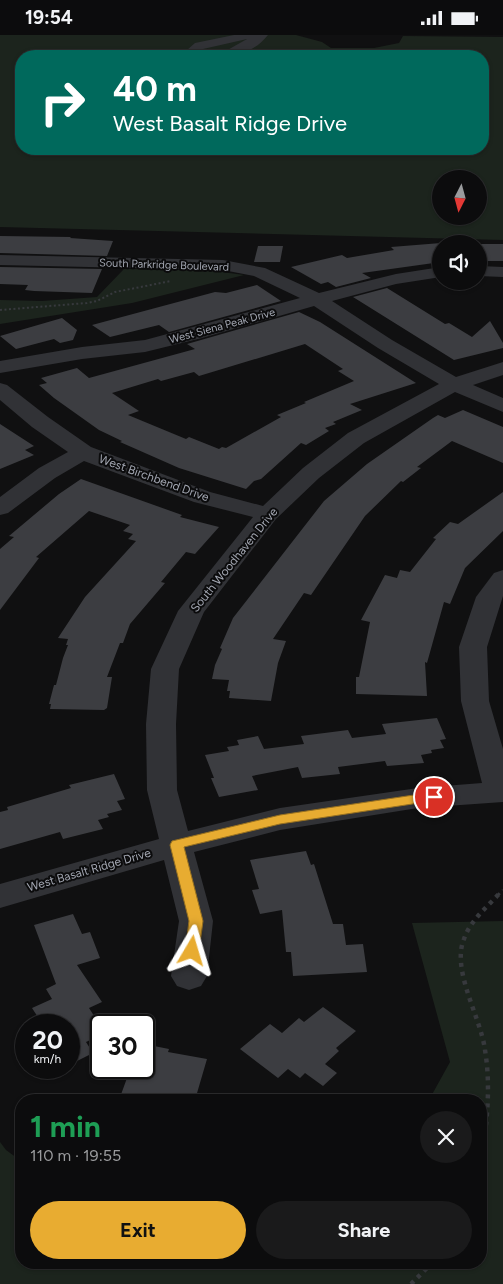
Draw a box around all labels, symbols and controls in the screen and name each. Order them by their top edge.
text: 19:54 [25,6,73,29]
text: 40 m [113,68,197,110]
icon: right [30,70,95,135]
text: West Basalt Ridge Drive [113,110,347,137]
north arrow [432,170,488,225]
map controls [432,170,487,290]
button: sound [432,235,487,290]
street label: South Parkridge Boulevard [99,256,229,274]
street label: West Siena Peak Drive [168,306,276,346]
street label: West Birchbend Drive [97,452,211,505]
street label: South Woodhaven Drive [188,505,281,615]
pin [413,776,455,818]
icon: arrive [420,783,448,811]
street label: West Basalt Ridge Drive [26,846,153,894]
position arrow [165,924,217,976]
speed limit sign: 30 [90,1014,155,1079]
text: 20 [32,1025,63,1055]
text: km/h [34,1052,61,1066]
text: 1 min [30,1108,101,1145]
button: close [420,1111,472,1163]
text: 110 m · 19:55 [30,1146,121,1165]
button: Exit [30,1201,246,1259]
button: Share [256,1201,472,1259]

